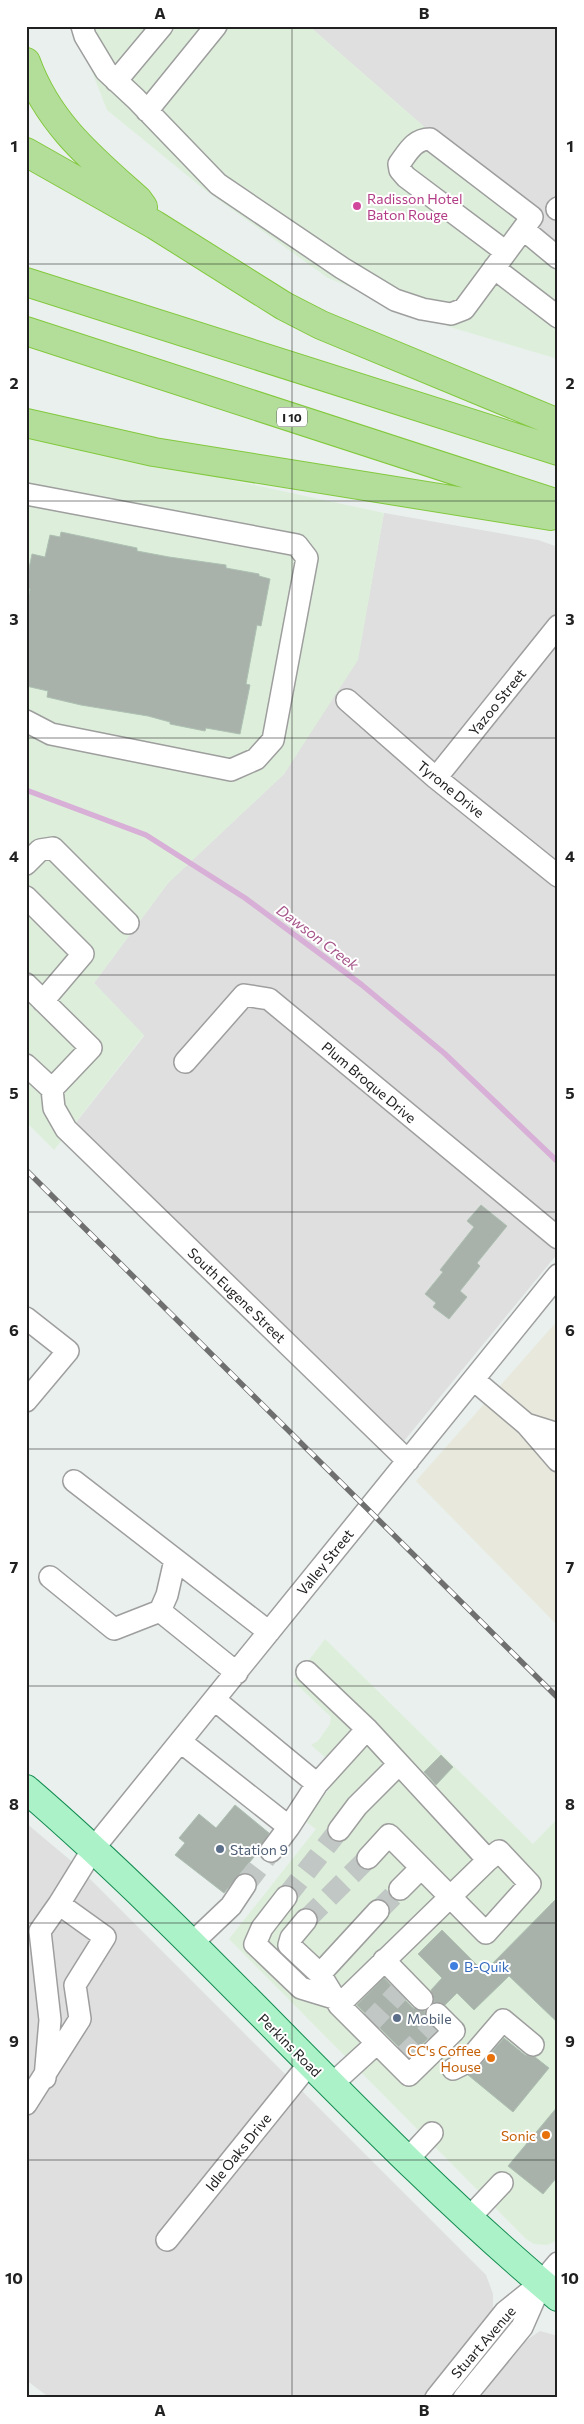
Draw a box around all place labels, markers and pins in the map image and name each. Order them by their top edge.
place label: Radisson Hotel Baton Rouge [367,190,462,223]
marker: Radisson Hotel Baton Rouge [351,200,363,212]
place label: Station 9 [230,1841,288,1858]
marker: Station 9 [214,1843,226,1855]
place label: B-Quik [464,1958,510,1975]
marker: B-Quik [448,1960,460,1972]
place label: Mobile [407,2010,452,2027]
marker: Mobile [391,2012,403,2024]
place label: CC's Coffee House [407,2042,481,2075]
marker: CC's Coffee House [485,2052,497,2064]
place label: Sonic [501,2127,536,2144]
marker: Sonic [540,2129,552,2141]

